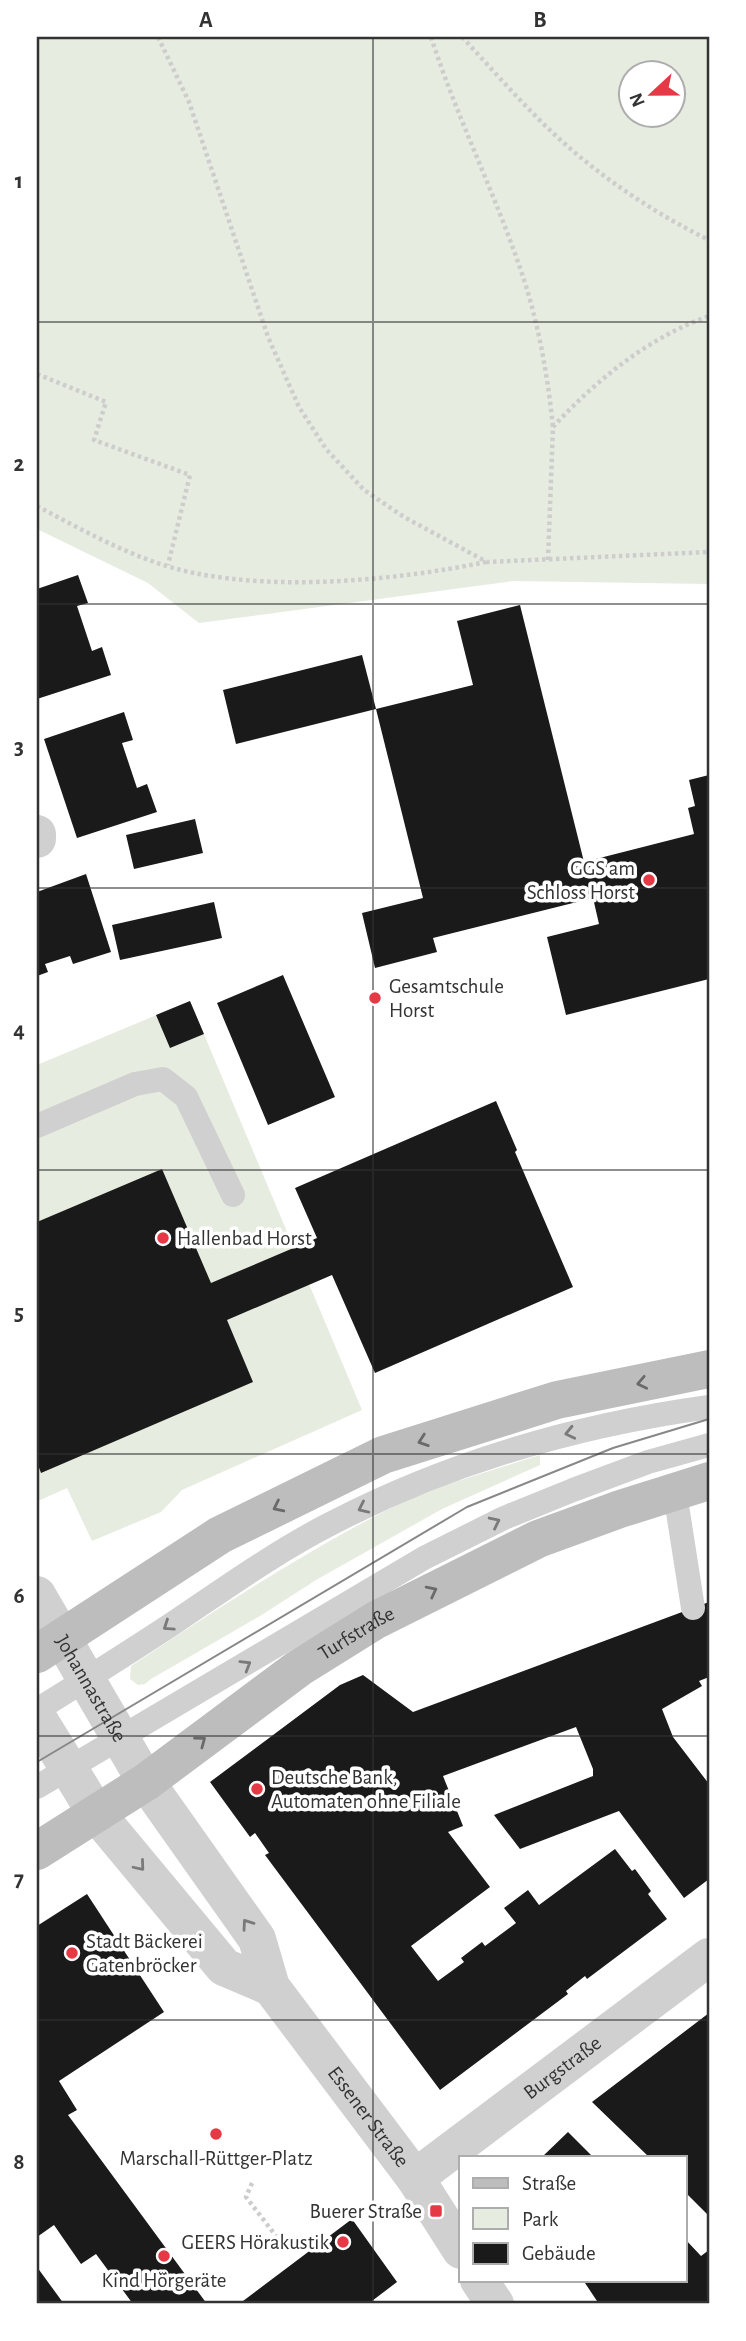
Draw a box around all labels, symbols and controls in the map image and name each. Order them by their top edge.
text: A [199,9,213,32]
text: B [533,9,547,32]
north arrow [616,60,686,130]
text: N [626,90,649,109]
text: 1 [15,170,23,193]
text: 2 [14,453,25,476]
text: 3 [14,736,24,759]
place label: GGS am Schloss Horst [527,858,635,903]
marker: GGS am Schloss Horst [641,872,657,888]
place label: Gesamtschule Horst [389,976,504,1021]
marker: Gesamtschule Horst [367,990,383,1006]
text: 4 [13,1019,25,1042]
place label: Hallenbad Horst [177,1228,312,1249]
marker: Hallenbad Horst [155,1230,171,1246]
text: 5 [14,1302,24,1325]
one-way arrow [636,1374,648,1389]
one-way arrow [564,1425,576,1440]
one-way arrow [417,1433,429,1447]
one-way arrow [273,1499,285,1513]
one-way arrow [358,1500,370,1514]
one-way arrow [488,1517,500,1531]
text: 6 [13,1585,25,1608]
one-way arrow [425,1586,437,1599]
street label: Turfstraße [315,1602,397,1664]
one-way arrow [163,1618,176,1631]
street label: Johannastraße [52,1631,131,1745]
one-way arrow [238,1660,251,1673]
one-way arrow [193,1737,206,1750]
place label: Deutsche Bank, Automaten ohne Filiale [271,1767,461,1812]
marker: Deutsche Bank, Automaten ohne Filiale [249,1781,265,1797]
one-way arrow [131,1859,144,1871]
text: 7 [14,1868,24,1891]
one-way arrow [243,1919,255,1932]
place label: Stadt Bäckerei Gatenbröcker [86,1931,203,1976]
marker: Stadt Bäckerei Gatenbröcker [64,1945,80,1961]
street label: Burgstraße [519,2032,605,2103]
street label: Essener Straße [324,2062,413,2171]
marker: Marschall-Rüttger-Platz [208,2126,224,2142]
place label: Marschall-Rüttger-Platz [119,2148,313,2169]
text: 8 [13,2151,25,2174]
legend [459,2156,686,2282]
text: Straße [522,2173,576,2194]
place label: Buerer Straße [309,2201,422,2222]
marker: Buerer Straße [428,2203,444,2219]
text: Park [522,2209,559,2230]
place label: GEERS Hörakustik [181,2232,329,2253]
marker: GEERS Hörakustik [335,2234,351,2250]
text: Gebäude [522,2243,596,2264]
marker: Kind Hörgeräte [156,2248,172,2264]
place label: Kind Hörgeräte [102,2270,226,2291]

